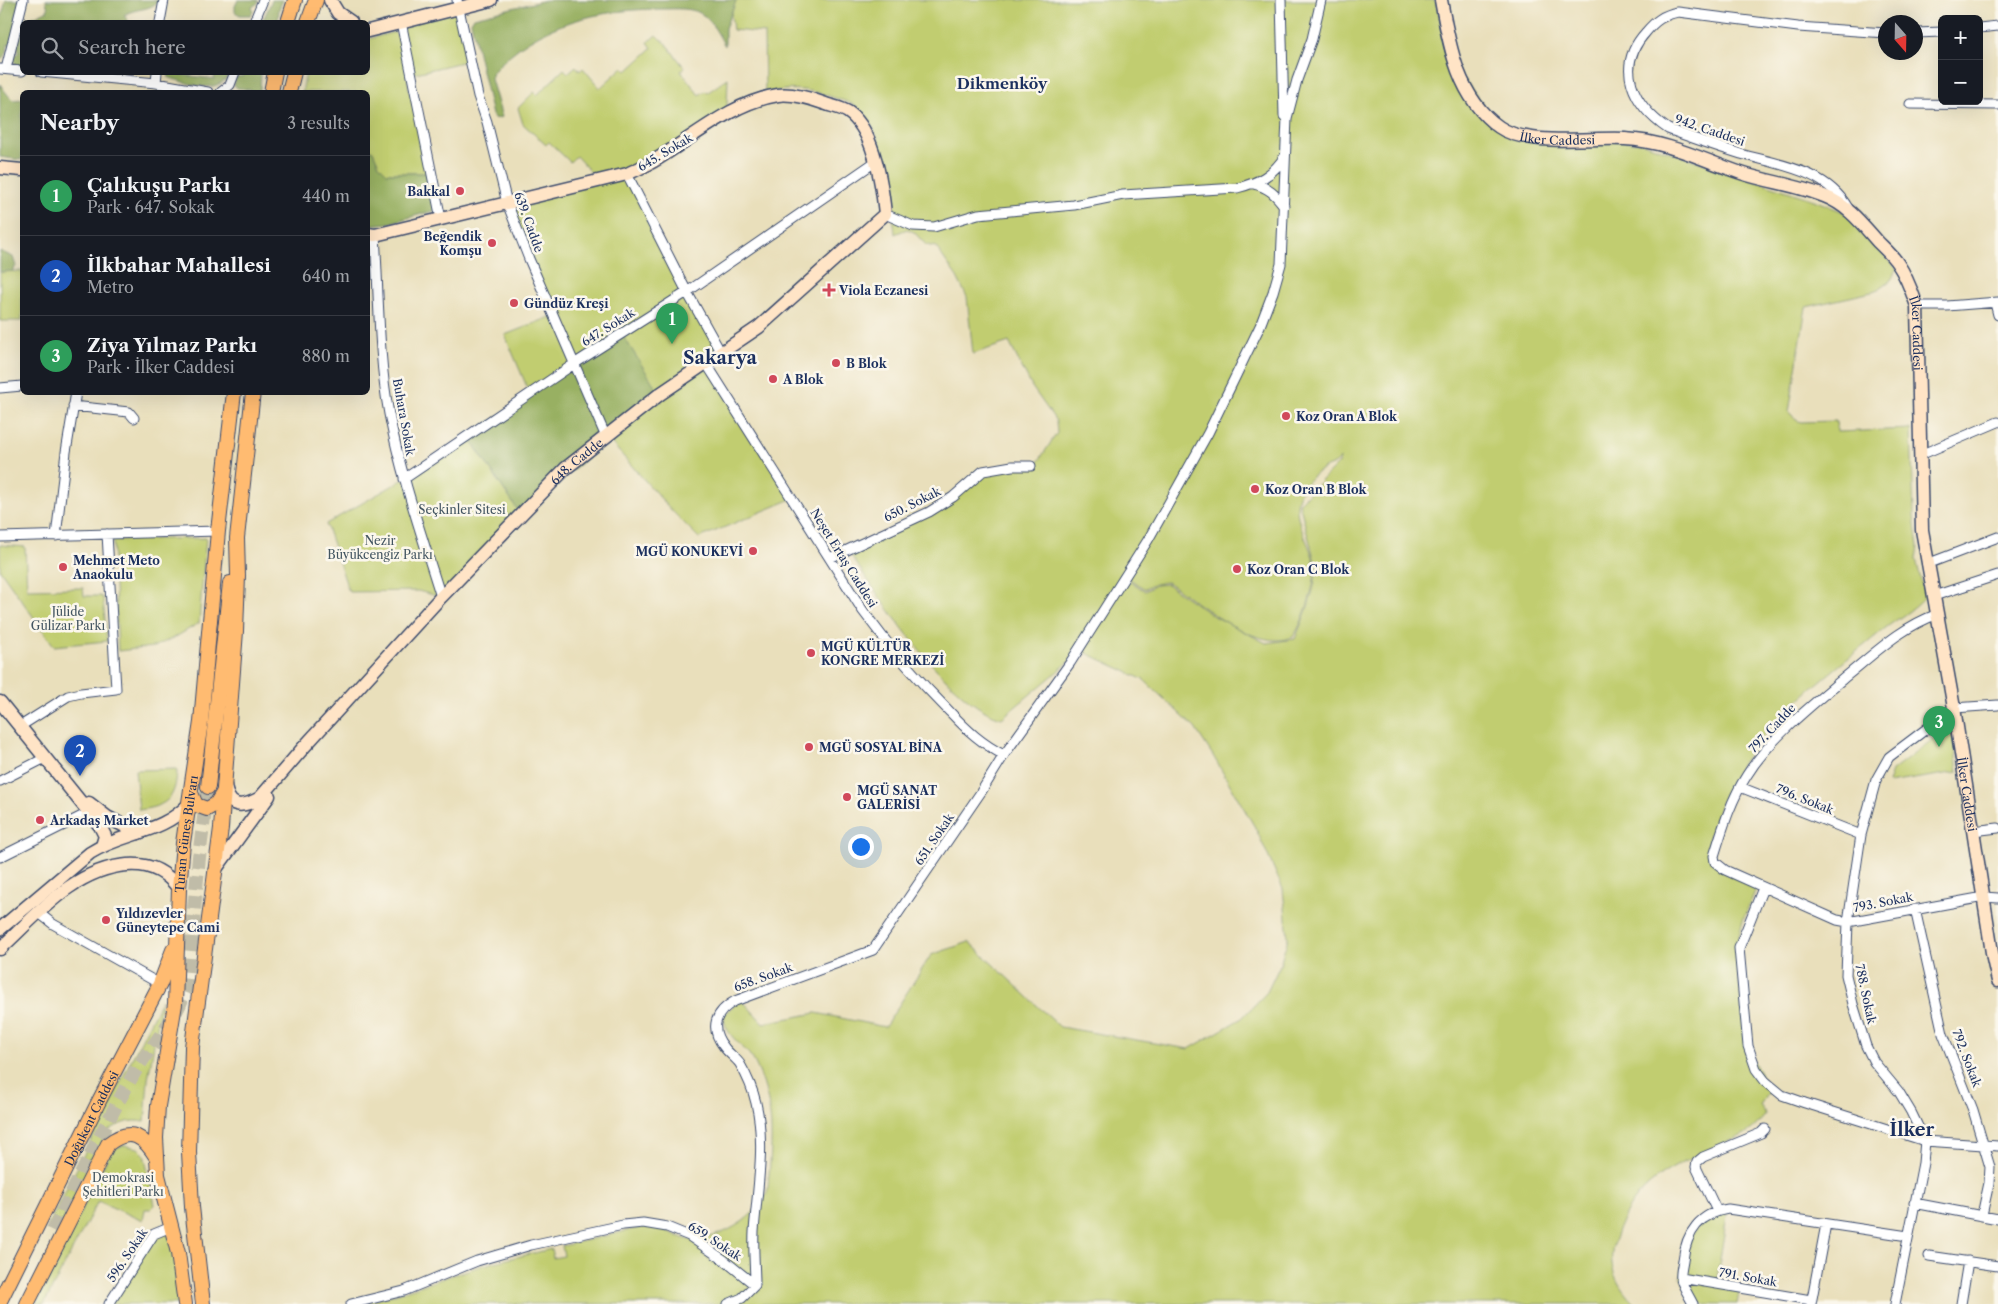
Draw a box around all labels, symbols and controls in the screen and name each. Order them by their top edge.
north arrow [1878,15,1923,60]
map controls [1938,15,1983,105]
button: + [1938,15,1983,60]
search box [20,20,370,75]
icon: search [38,34,66,62]
text: Search here [78,36,186,59]
button: − [1938,60,1983,105]
district label: Dikmenköy [957,74,1048,93]
text: Nearby [40,110,119,135]
street label: 942. Caddesi [1673,111,1747,149]
text: 3 results [287,113,350,133]
street label: İlker Caddesi [1518,128,1596,147]
street label: 645. Sokak [635,129,696,174]
text: Çalıkuşu Parkı [87,174,230,197]
place label: Bakkal [407,184,450,199]
marker: Bakkal [454,185,466,197]
text: 1 [52,186,60,206]
text: 440 m [302,186,350,206]
street label: 639. Cadde [511,190,547,255]
text: Park · 647. Sokak [87,197,215,217]
place label: Beğendik Komşu [423,229,483,258]
marker: Beğendik Komşu [486,237,498,249]
text: İlkbahar Mahallesi [87,254,271,277]
text: 2 [51,266,61,286]
text: 640 m [302,266,350,286]
text: Metro [87,277,134,297]
place label: Viola Eczanesi [838,283,929,298]
marker: Viola Eczanesi [823,284,835,296]
street label: İlker Caddesi [1906,293,1926,371]
place label: Gündüz Kreşi [524,296,609,311]
marker: Gündüz Kreşi [508,297,520,309]
pin: 1 [656,303,688,344]
street label: 647. Sokak [579,304,638,349]
text: Ziya Yılmaz Parkı [87,334,257,357]
text: 3 [51,346,61,366]
text: 880 m [302,346,350,366]
district label: Sakarya [683,347,758,369]
place label: B Blok [846,356,888,371]
text: Park · İlker Caddesi [87,357,235,377]
marker: B Blok [830,357,842,369]
place label: A Blok [782,372,825,387]
marker: A Blok [767,373,779,385]
street label: Buhara Sokak [390,377,418,458]
place label: Koz Oran A Blok [1296,409,1398,424]
marker: Koz Oran A Blok [1280,410,1292,422]
street label: 648. Cadde [547,434,606,487]
place label: Koz Oran B Blok [1265,482,1368,497]
street label: 650. Sokak [881,483,944,525]
marker: Koz Oran B Blok [1249,483,1261,495]
park label: Seçkinler Sitesi [418,502,506,517]
street label: Neşet Ertaş Caddesi [807,506,881,611]
park label: Nezir Büyükcengiz Parkı [327,533,433,562]
place label: MGÜ KONUKEVİ [635,543,743,559]
marker: MGÜ KONUKEVİ [747,545,759,557]
place label: Mehmet Meto Anaokulu [72,553,160,582]
marker: Mehmet Meto Anaokulu [57,561,69,573]
place label: Koz Oran C Blok [1247,562,1350,577]
marker: Koz Oran C Blok [1231,563,1243,575]
park label: Jülide Gülizar Parkı [31,604,106,633]
place label: MGÜ KÜLTÜR KONGRE MERKEZİ [821,638,944,668]
marker: MGÜ KÜLTÜR KONGRE MERKEZİ [805,647,817,659]
street label: 797. Cadde [1746,700,1799,756]
pin: 3 [1923,706,1955,747]
pin: 2 [64,735,96,776]
place label: MGÜ SOSYAL BİNA [819,739,943,755]
marker: MGÜ SOSYAL BİNA [803,741,815,753]
street label: İlker Caddesi [1954,756,1981,833]
street label: Turan Güneş Bulvarı [171,774,201,893]
street label: 796. Sokak [1774,781,1837,818]
place label: MGÜ SANAT GALERİSİ [857,782,938,812]
marker: MGÜ SANAT GALERİSİ [841,791,853,803]
street label: 651. Sokak [911,809,957,868]
place label: Arkadaş Market [49,813,149,828]
marker: Arkadaş Market [34,814,46,826]
your location [848,834,874,860]
street label: 793. Sokak [1852,889,1915,915]
place label: Yıldızevler Güneytepe Cami [115,906,220,935]
marker: Yıldızevler Güneytepe Cami [100,914,112,926]
street label: 658. Sokak [732,959,795,995]
street label: 788. Sokak [1852,963,1880,1026]
street label: 792. Sokak [1949,1027,1985,1090]
street label: Doğukent Caddesi [61,1068,121,1168]
district label: İlker [1890,1118,1935,1141]
park label: Demokrasi Şehitleri Parkı [82,1170,164,1199]
street label: 659. Sokak [685,1218,745,1264]
street label: 596. Sokak [104,1224,151,1285]
street label: 791. Sokak [1718,1265,1779,1290]

